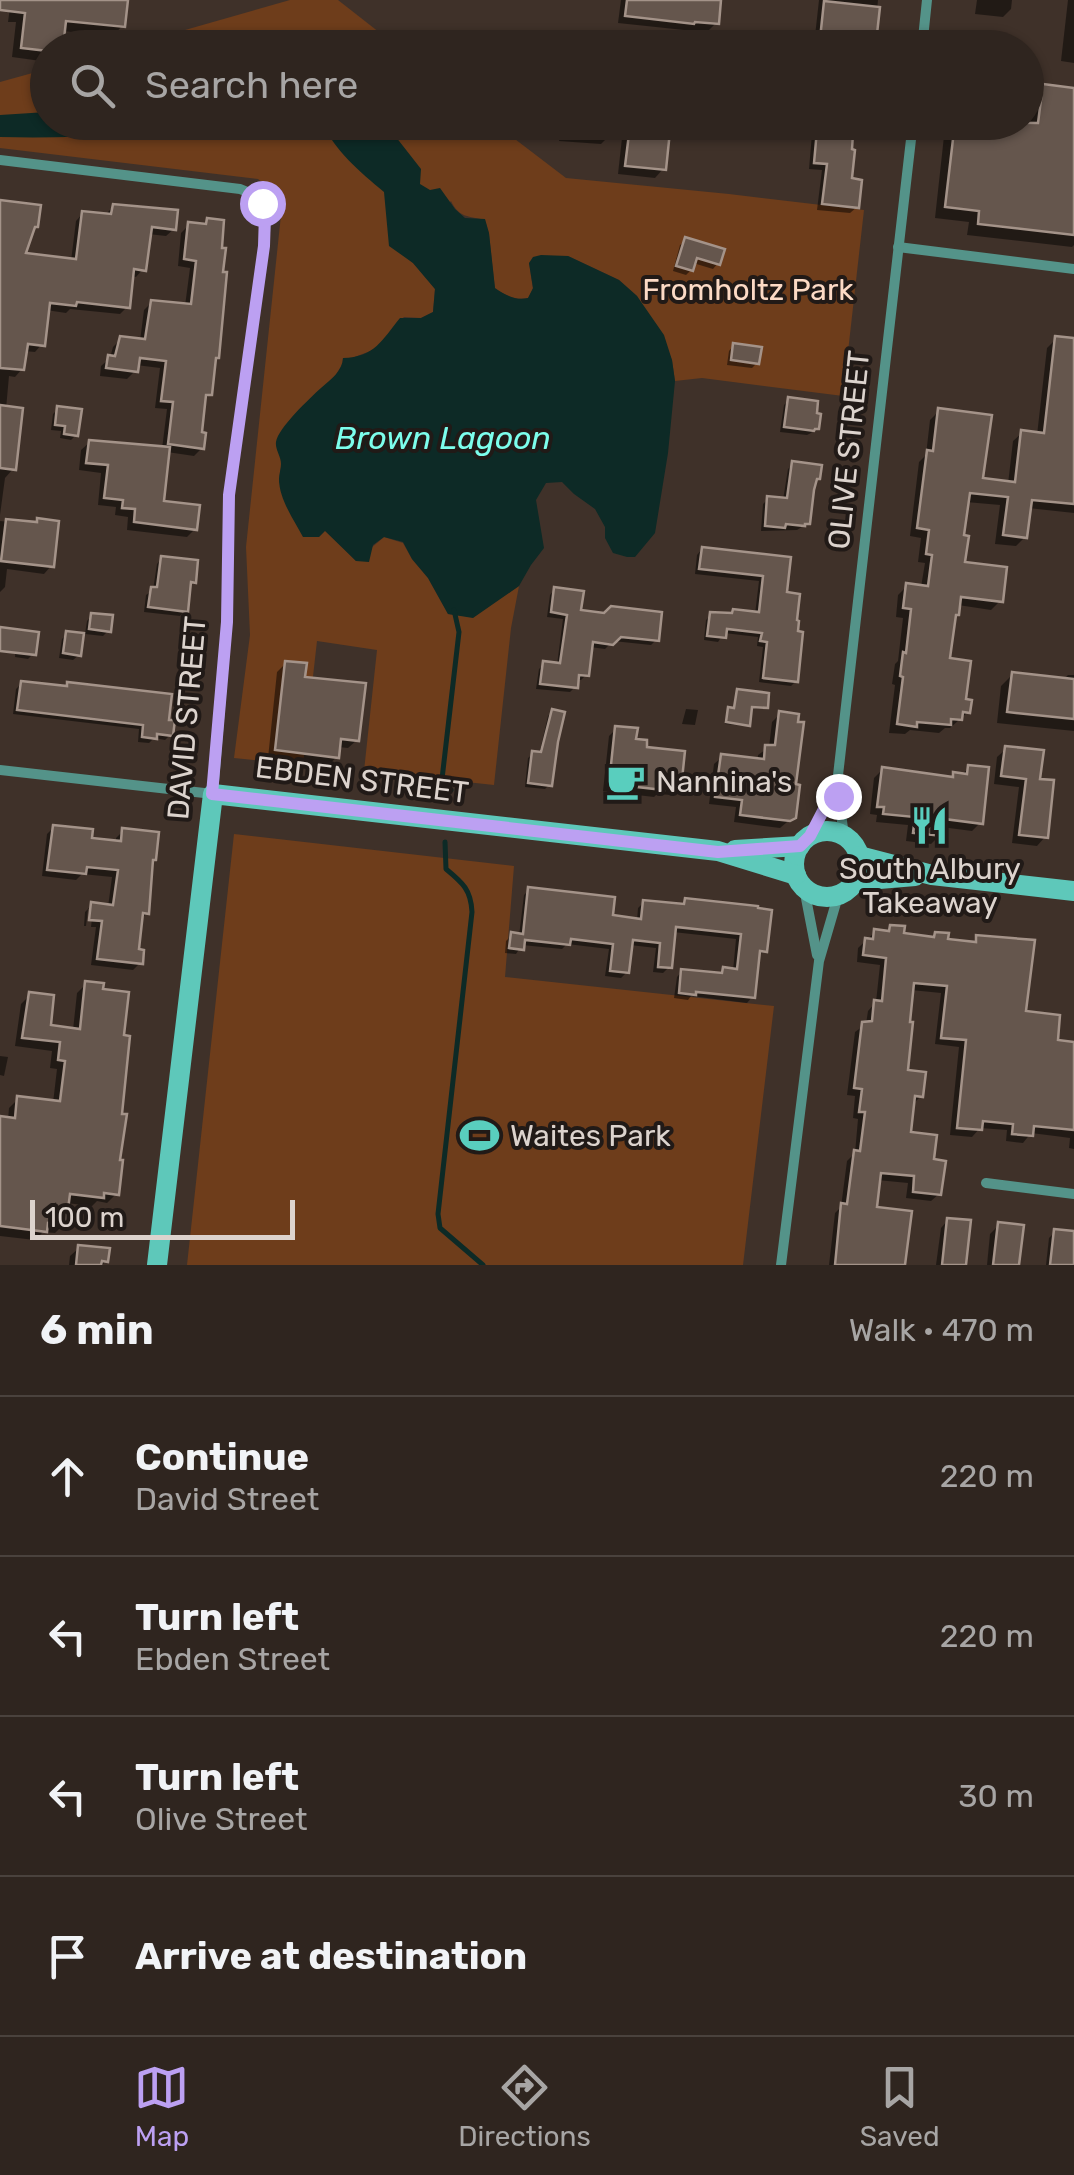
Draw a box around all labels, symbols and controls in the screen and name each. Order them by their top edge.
search box [30,30,1044,140]
icon: search [65,58,120,113]
text: Search here [145,62,358,108]
route start [240,181,286,227]
park label: Fromholtz Park [642,272,854,308]
street label: OLIVE STREET [821,349,877,551]
water label: Brown Lagoon [335,419,551,457]
street label: DAVID STREET [160,615,214,821]
street label: EBDEN STREET [253,749,471,811]
cafe icon: Nannina's [605,761,647,803]
place label: Nannina's [656,764,792,800]
route end [816,774,862,820]
restaurant icon: South Albury Takeaway [909,804,951,846]
place label: South Albury Takeaway [839,851,1021,921]
sports icon: Waites Park [459,1115,501,1157]
place label: Waites Park [510,1118,671,1154]
scale bar [30,1195,295,1240]
text: 100 m [45,1201,124,1234]
text: 6 min [40,1305,154,1355]
text: Walk · 470 m [849,1311,1034,1349]
text: Continue [135,1434,309,1480]
icon: ahead [40,1449,95,1504]
text: 220 m [940,1457,1034,1495]
text: David Street [135,1480,319,1518]
text: Turn left [135,1594,299,1640]
icon: left [40,1609,95,1664]
text: 220 m [940,1617,1034,1655]
text: Ebden Street [135,1640,330,1678]
text: Turn left [135,1754,299,1800]
icon: left [40,1769,95,1824]
text: 30 m [958,1777,1034,1815]
text: Olive Street [135,1800,308,1838]
icon: arrive [40,1929,95,1984]
text: Arrive at destination [135,1933,527,1979]
tab: Map [134,2060,189,2153]
tab: Directions [458,2060,591,2153]
tab: Saved [860,2060,940,2153]

